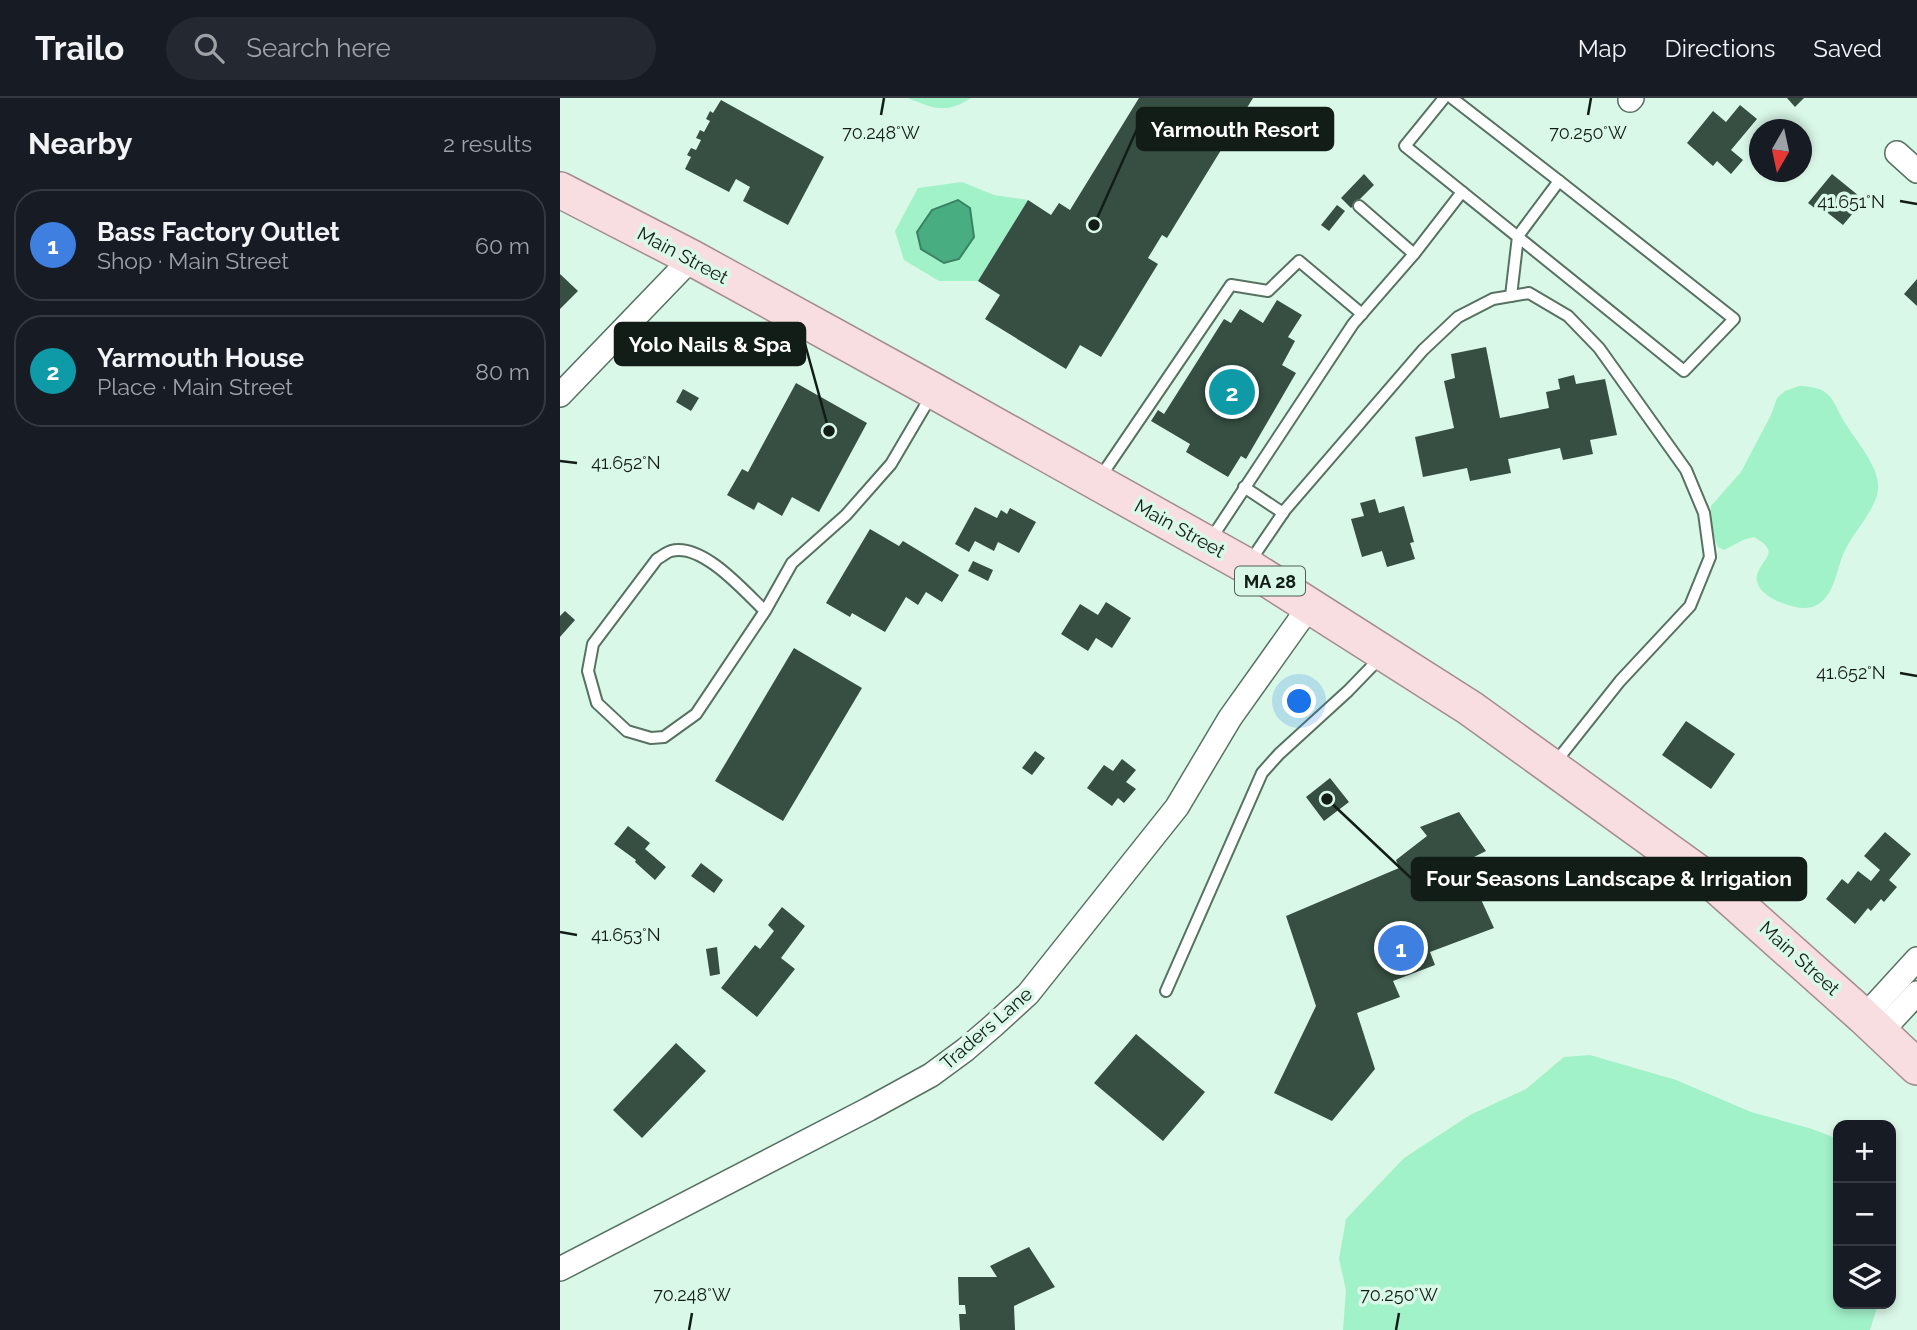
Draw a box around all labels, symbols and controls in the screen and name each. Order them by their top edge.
search box [166,17,656,80]
text: Trailo [35,29,124,68]
icon: search [190,29,228,67]
text: Search here [246,33,391,63]
text: Map [1578,34,1627,63]
text: Directions [1665,34,1775,63]
text: Saved [1813,34,1882,63]
callout: Yarmouth Resort [1137,108,1333,150]
text: Yarmouth Resort [1151,117,1319,142]
north arrow [1749,119,1812,182]
text: 70.248°W [842,122,920,143]
text: 70.250°W [1549,122,1627,143]
text: Nearby [28,126,132,161]
text: 2 results [443,130,532,157]
text: 41.651°N [1817,191,1885,212]
text: Bass Factory Outlet [97,217,340,247]
street label: Main Street [634,222,733,288]
text: 1 [47,232,59,259]
text: 60 m [475,232,530,259]
text: Shop · Main Street [97,247,289,274]
callout: Yolo Nails & Spa [615,323,805,365]
text: Yolo Nails & Spa [629,332,791,357]
text: Yarmouth House [97,343,304,373]
text: 2 [47,358,59,385]
text: 80 m [475,358,530,385]
pin: 2 [1209,366,1255,418]
text: Place · Main Street [97,373,293,400]
text: 41.652°N [591,452,661,473]
street label: Main Street [1131,494,1229,562]
road number: MA 28 [1235,566,1305,596]
text: 41.652°N [1816,662,1886,683]
your location [1282,684,1316,718]
callout: Four Seasons Landscape & Irrigation [1412,858,1806,900]
text: Four Seasons Landscape & Irrigation [1426,866,1792,891]
street label: Main Street [1756,916,1845,1000]
pin: 1 [1378,922,1424,974]
text: 41.653°N [591,924,661,945]
street label: Traders Lane [936,982,1036,1074]
map controls [1833,1120,1896,1309]
button: + [1833,1120,1896,1183]
button: − [1833,1183,1896,1246]
button: layers [1833,1246,1896,1309]
text: 70.248°W [653,1284,731,1305]
text: 70.250°W [1360,1284,1438,1305]

